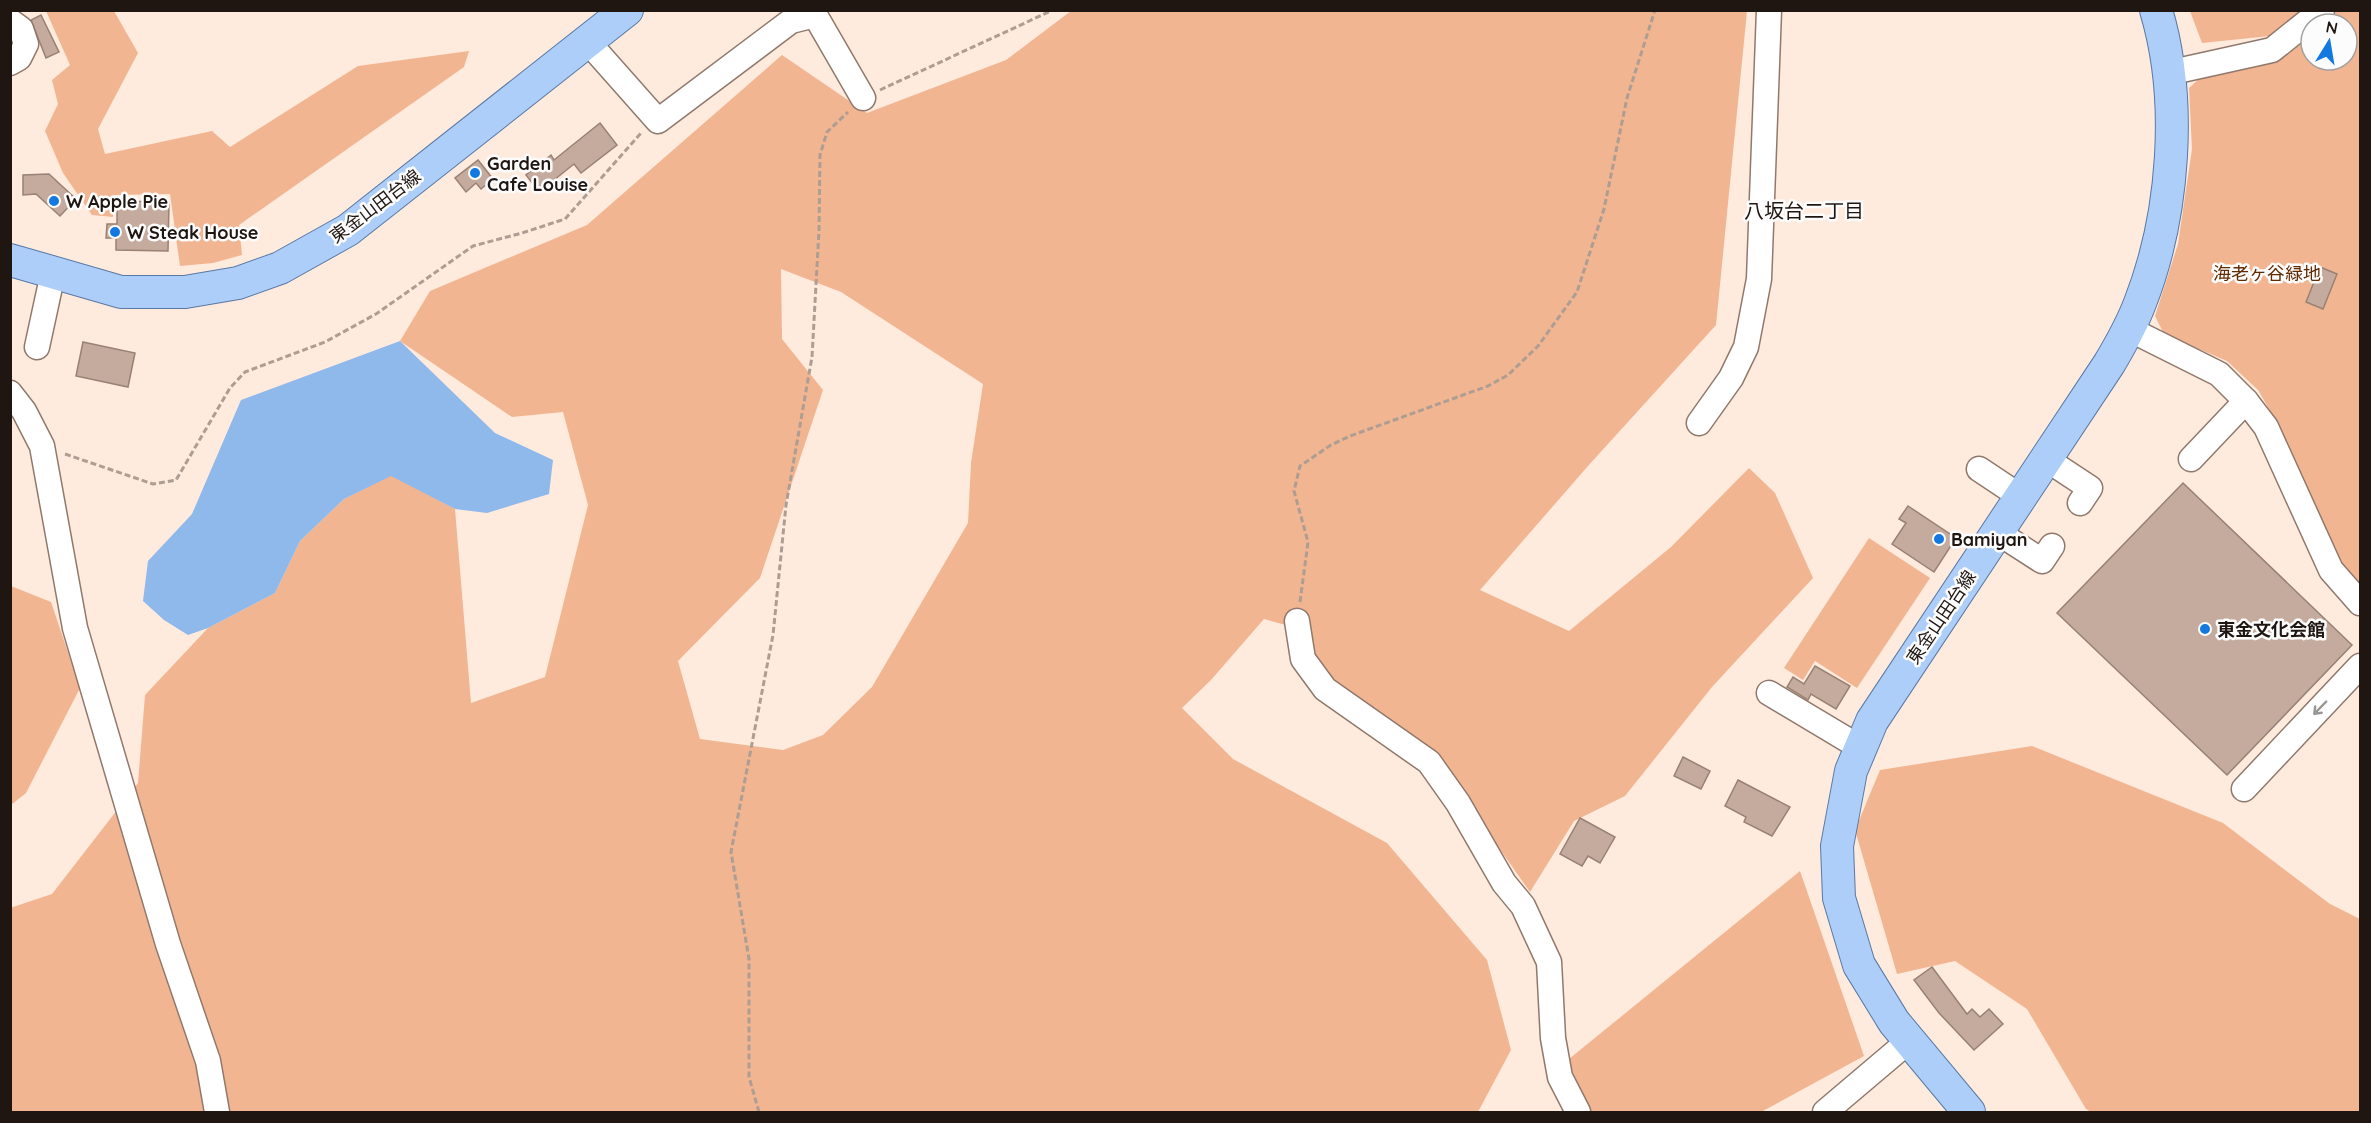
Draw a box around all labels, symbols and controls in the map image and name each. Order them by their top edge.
north arrow [2299,12,2359,72]
text: N [2324,16,2340,38]
place label: Garden Cafe Louise [487,152,588,196]
street label: 東金山田台線 [325,164,425,248]
marker: Garden Cafe Louise [468,166,482,180]
place label: W Apple Pie [66,190,168,213]
marker: W Apple Pie [47,194,61,208]
district label: 八坂台二丁目 [1744,198,1864,223]
place label: W Steak House [127,221,258,244]
marker: W Steak House [108,225,122,239]
park label: 海老ヶ谷緑地 [2213,262,2321,285]
place label: Bamiyan [1951,528,2028,551]
marker: Bamiyan [1932,532,1946,546]
street label: 東金山田台線 [1901,566,1981,668]
place label: 東金文化会館 [2217,618,2325,641]
marker: 東金文化会館 [2198,622,2212,636]
one-way arrow [2313,701,2328,716]

